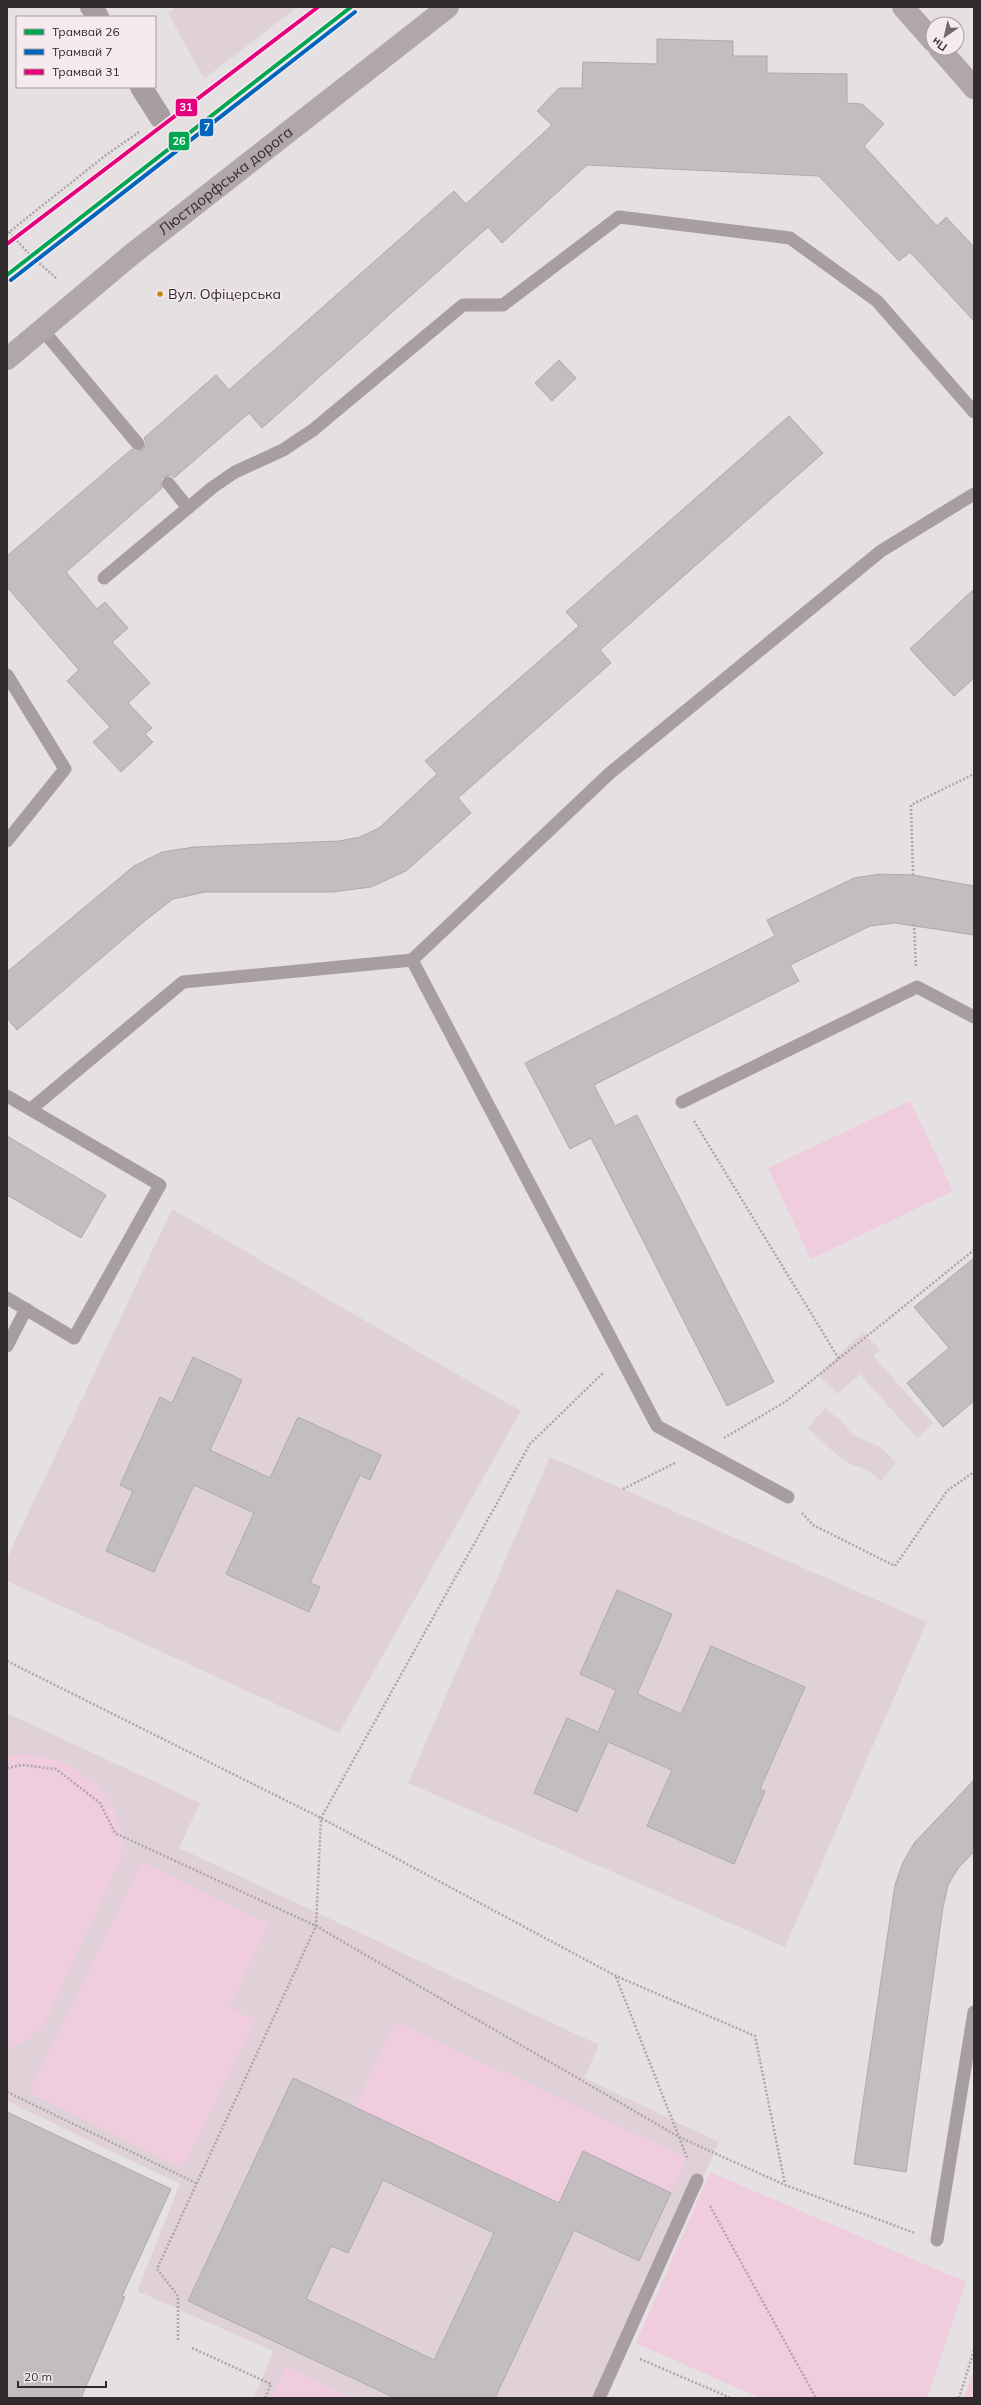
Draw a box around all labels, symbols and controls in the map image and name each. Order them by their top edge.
legend [16,16,156,88]
north arrow [925,16,965,56]
text: Трамвай 26 [52,24,120,39]
text: Пн [929,34,950,54]
text: Трамвай 7 [52,44,113,59]
text: Трамвай 31 [52,64,120,79]
line badge: 31 [175,98,198,117]
text: 31 [179,100,193,114]
line badge: 7 [199,118,214,137]
text: 7 [204,120,211,134]
street label: Люстдорфська дорога [154,122,296,239]
line badge: 26 [168,131,190,151]
text: 26 [172,134,186,148]
place label: Вул. Офіцерська [168,285,281,303]
marker: Вул. Офіцерська [155,289,165,299]
scale bar [18,2363,106,2389]
text: 20 m [24,2369,52,2384]

